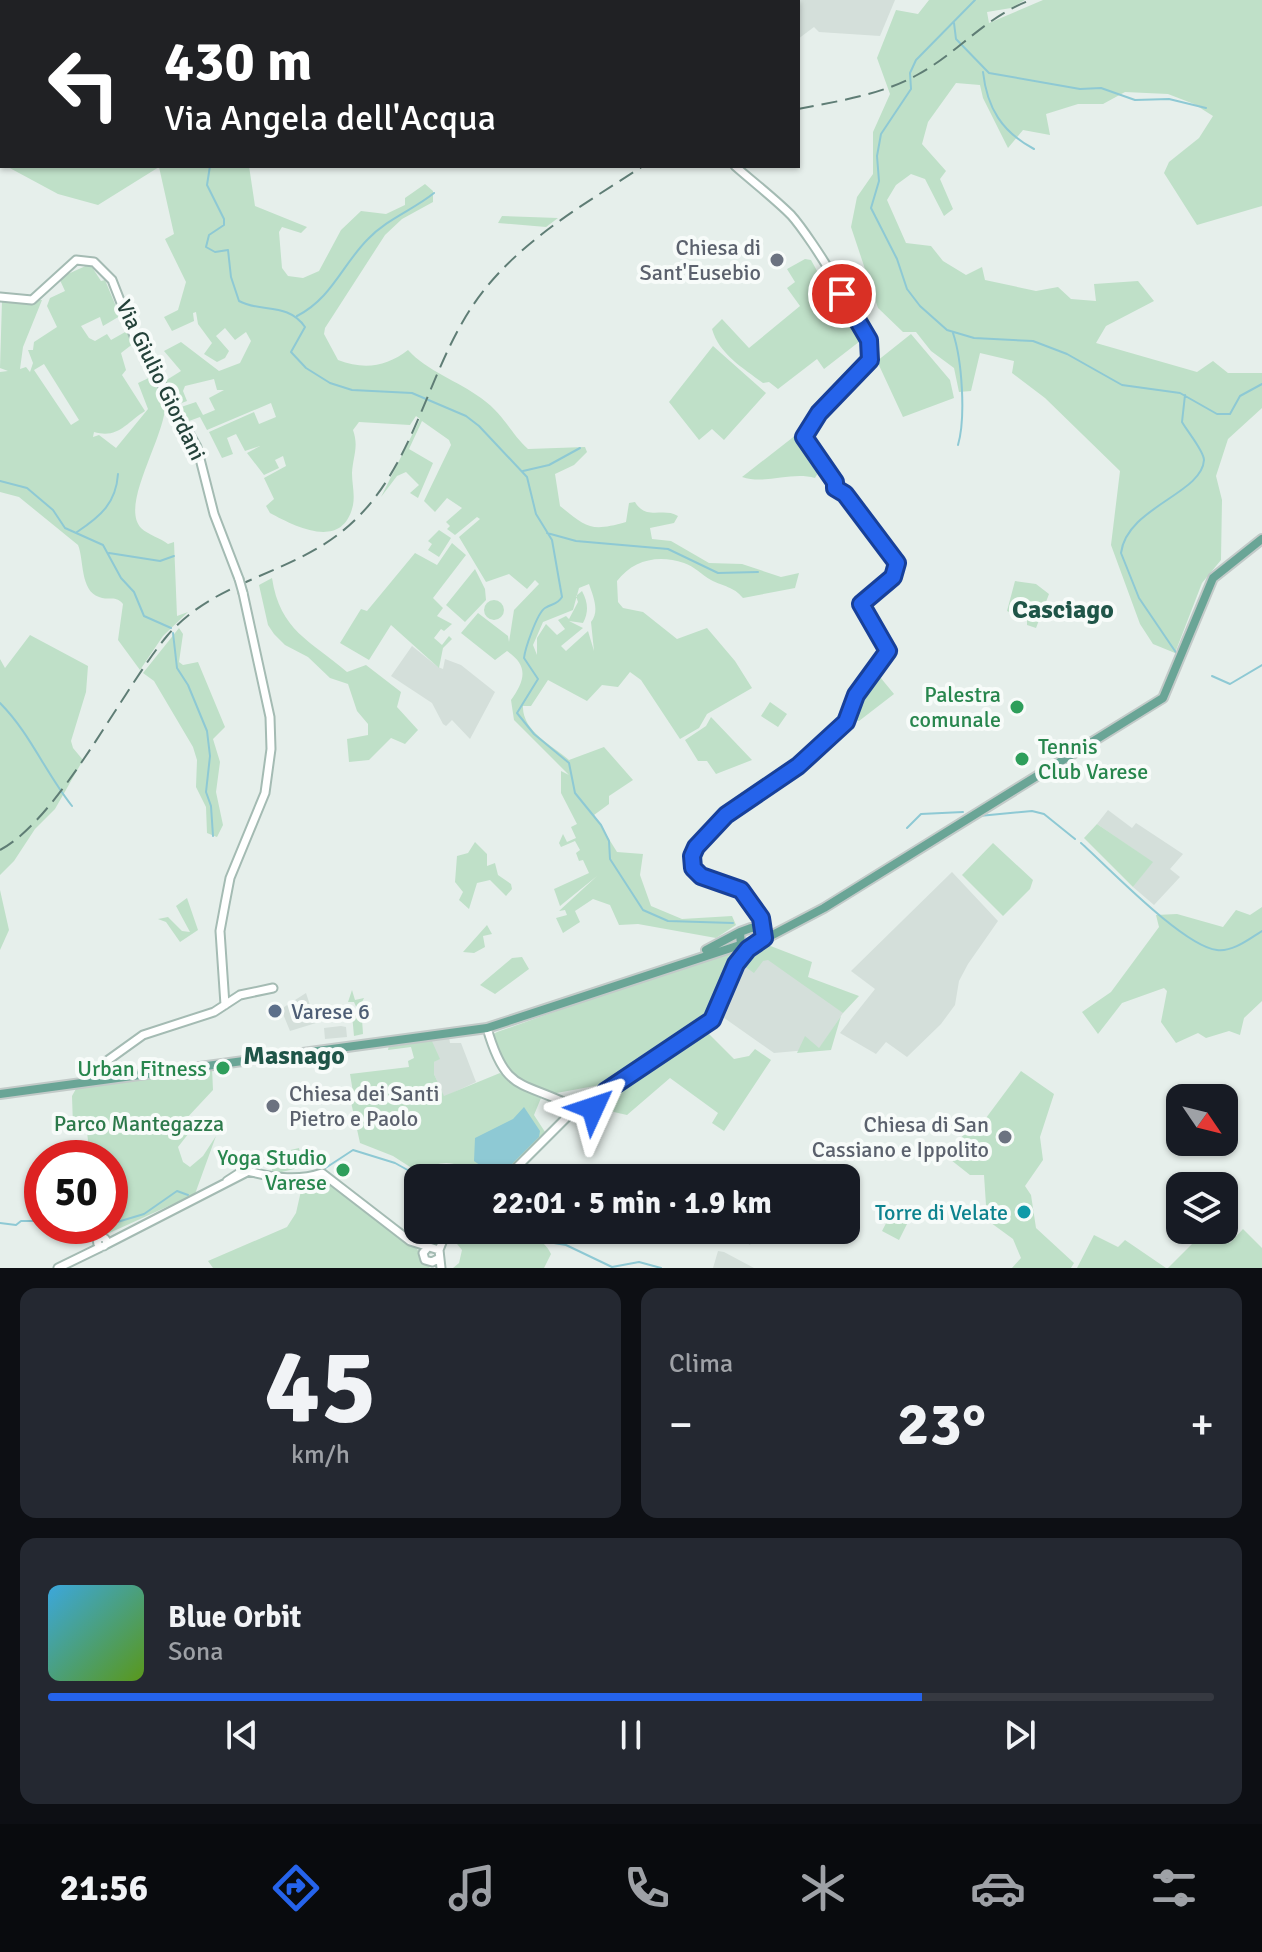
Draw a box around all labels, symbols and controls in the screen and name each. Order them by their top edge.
text: 430 m [164,27,312,96]
icon: left [32,32,136,136]
text: Via Angela dell'Acqua [164,96,496,141]
place label: Chiesa di Sant'Eusebio [640,234,761,286]
marker: Chiesa di Sant'Eusebio [768,251,786,269]
pin [808,260,876,328]
icon: arrive [820,272,864,316]
street label: Via Giulio Giordani [110,295,212,465]
district label: Casciago [1012,594,1114,626]
place label: Palestra comunale [909,681,1001,733]
marker: Palestra comunale [1008,698,1026,716]
place label: Tennis Club Varese [1038,733,1148,785]
marker: Tennis Club Varese [1013,750,1031,768]
place label: Varese 6 [291,998,370,1025]
marker: Varese 6 [266,1002,284,1020]
district label: Masnago [243,1040,345,1072]
place label: Urban Fitness [77,1055,207,1082]
marker: Urban Fitness [214,1059,232,1077]
position arrow [551,1066,635,1150]
place label: Chiesa dei Santi Pietro e Paolo [289,1080,440,1132]
north arrow [1166,1084,1238,1156]
map controls [1166,1084,1238,1244]
marker: Chiesa dei Santi Pietro e Paolo [264,1097,282,1115]
park label: Parco Mantegazza [54,1110,224,1137]
place label: Chiesa di San Cassiano e Ippolito [812,1111,989,1163]
marker: Chiesa di San Cassiano e Ippolito [996,1128,1014,1146]
speed limit sign: 50 [24,1140,128,1244]
place label: Yoga Studio Varese [217,1144,327,1196]
marker: Yoga Studio Varese [334,1161,352,1179]
button: layers [1166,1172,1238,1244]
text: 22:01 · 5 min · 1.9 km [492,1185,772,1222]
place label: Torre di Velate [875,1199,1008,1226]
marker: Torre di Velate [1015,1203,1033,1221]
text: 45 [264,1323,377,1451]
text: Clima [669,1348,733,1380]
text: 23° [897,1388,986,1462]
text: − [669,1398,693,1452]
text: + [1190,1398,1214,1452]
text: km/h [291,1439,350,1471]
text: Blue Orbit [168,1599,301,1636]
text: Sona [168,1636,223,1668]
icon: previous [220,1713,264,1757]
icon: pause [609,1713,653,1757]
icon: next [998,1713,1042,1757]
icon: directions [268,1860,324,1916]
icon: music [444,1860,500,1916]
icon: phone [619,1860,675,1916]
icon: climate [795,1860,851,1916]
icon: car [970,1860,1026,1916]
icon: filters [1146,1860,1202,1916]
text: 21:56 [60,1866,148,1911]

